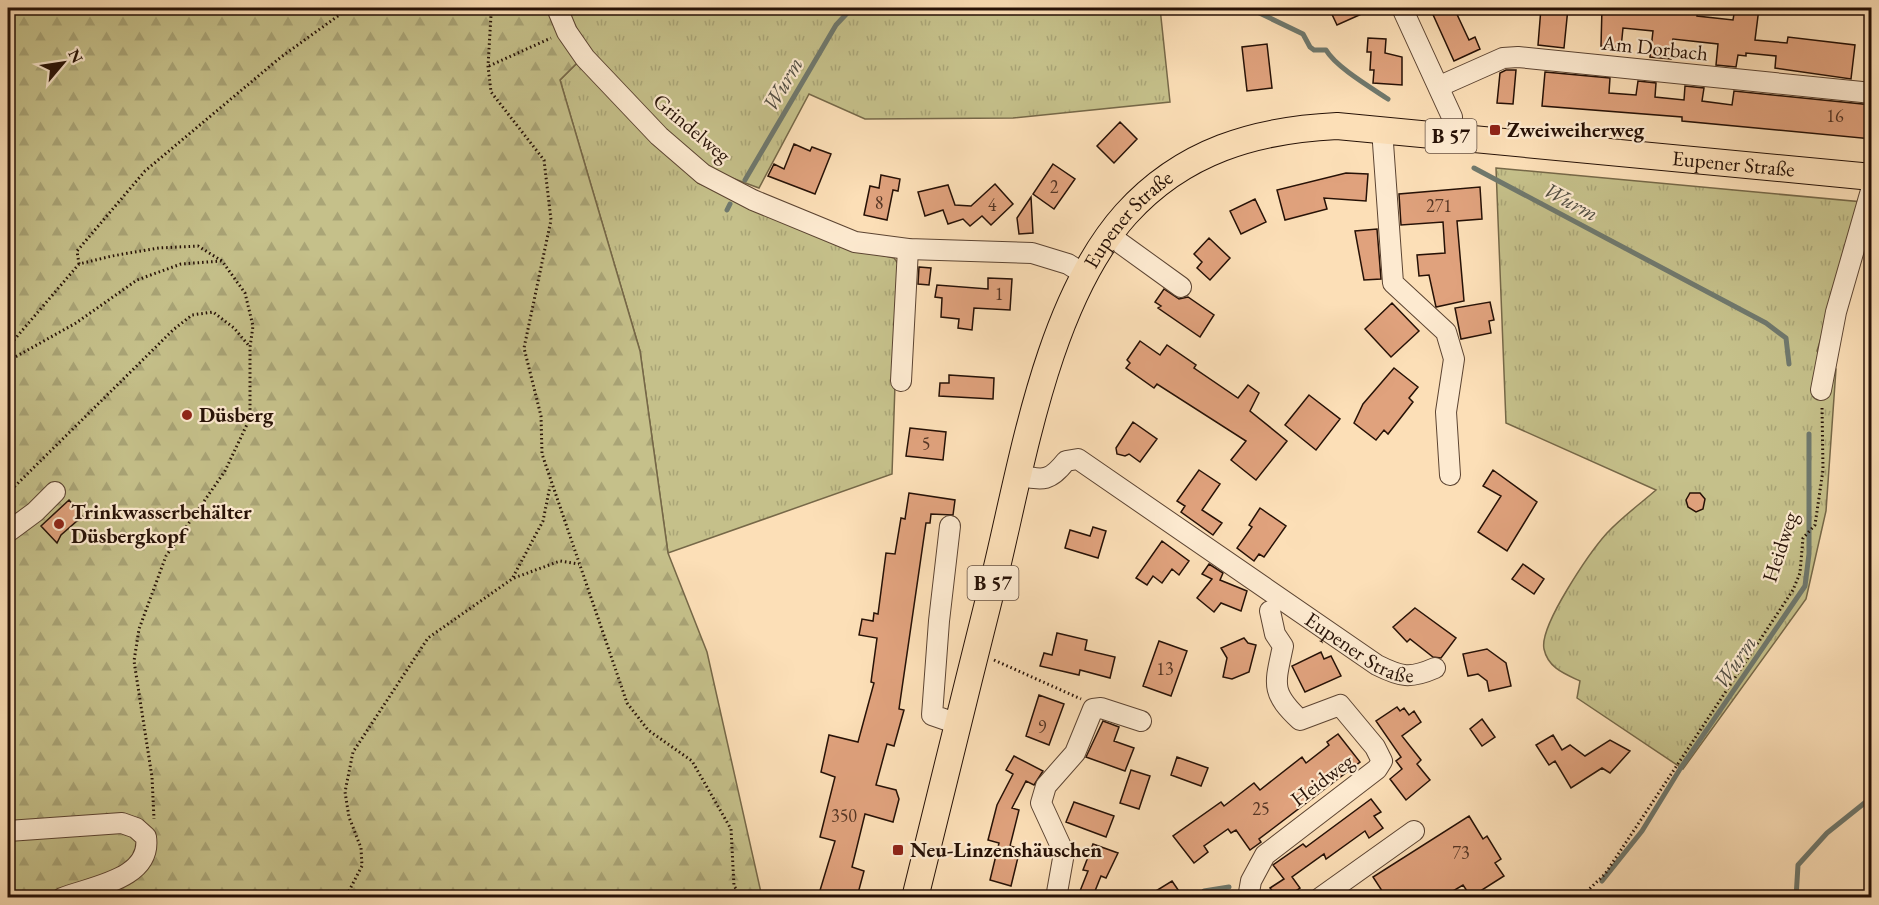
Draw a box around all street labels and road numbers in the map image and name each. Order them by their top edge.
street label: Am Dorbach [1600,28,1710,67]
street label: Grindelweg [648,87,738,169]
road number: B 57 [1426,119,1476,153]
street label: Eupener Straße [1671,144,1796,183]
street label: Eupener Straße [1077,164,1178,273]
street label: Heidweg [1756,508,1804,585]
road number: B 57 [968,566,1018,600]
street label: Eupener Straße [1300,605,1414,688]
street label: Heidweg [1285,747,1359,812]

